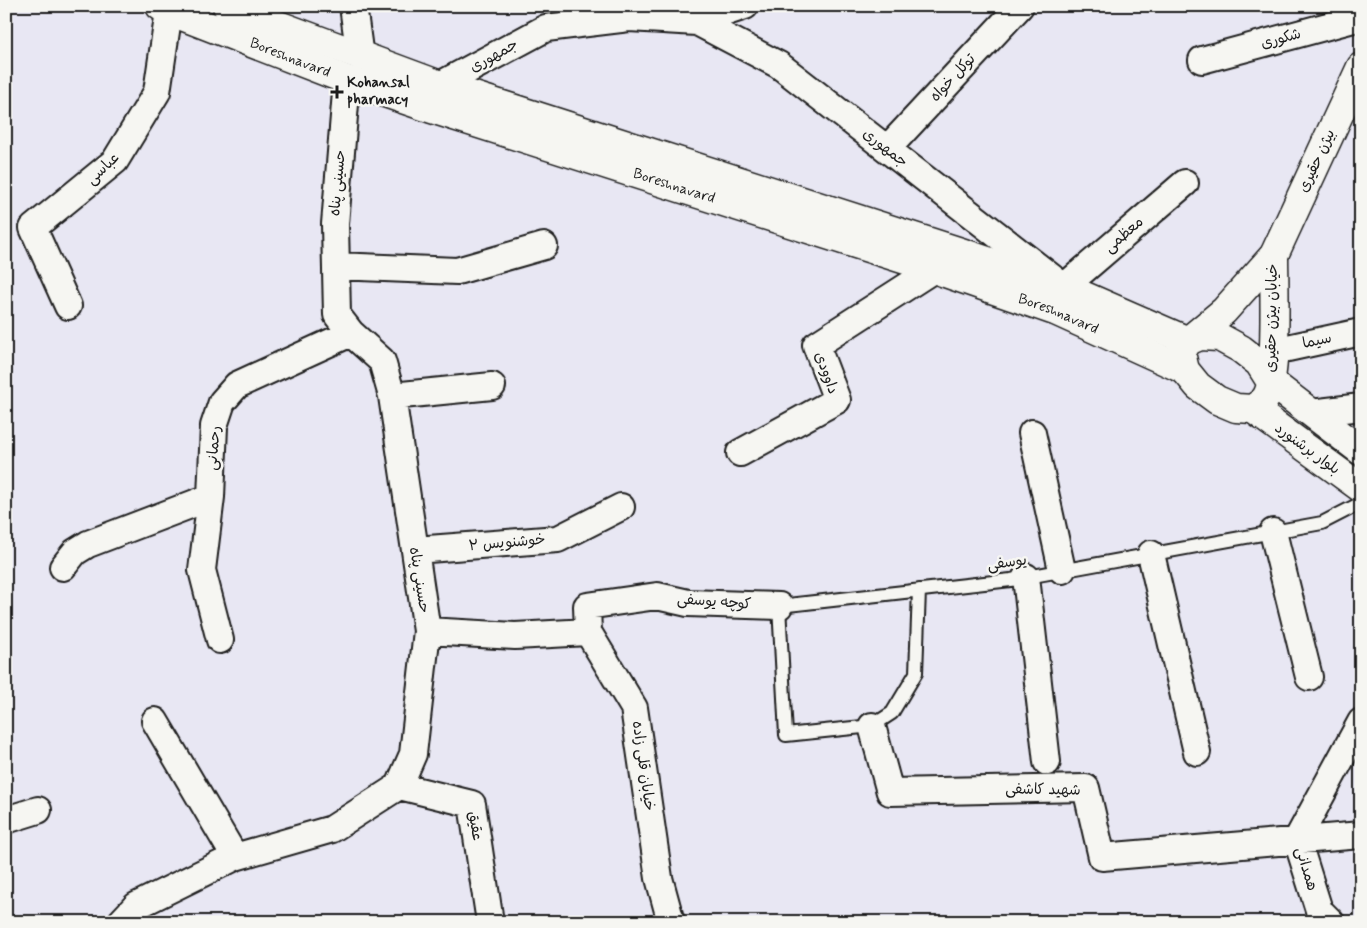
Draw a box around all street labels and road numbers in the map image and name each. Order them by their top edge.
street label: شکوری [1259,24,1303,54]
street label: Boreshnavard [247,33,333,83]
street label: جمهوری [466,35,522,77]
street label: توکل خواه [926,49,981,106]
street label: جمهوری [858,124,912,172]
street label: بیژن حقیری [1294,126,1340,196]
street label: عباسی [82,148,124,190]
street label: حسینی پناه [325,149,351,217]
street label: Boreshnavard [630,164,718,209]
street label: معظمی [1100,212,1148,258]
street label: خیابان بیژن حقیری [1261,263,1283,373]
street label: Boreshnavard [1015,289,1102,339]
street label: سیما [1300,328,1334,354]
street label: داوودی [809,349,843,397]
street label: بلوار برشنورد [1270,418,1344,480]
street label: رحمانی [202,425,226,471]
street label: خوشنویس ۲ [468,530,546,556]
street label: حسینی پناه [404,546,434,614]
street label: یوسفی [986,550,1028,576]
street label: کوچه یوسفی [676,589,752,615]
street label: خیابان قلی زاده [627,720,659,812]
street label: شهید کاشفی [1005,779,1081,801]
street label: عقیق [463,810,487,842]
street label: همدانی [1290,845,1322,893]

